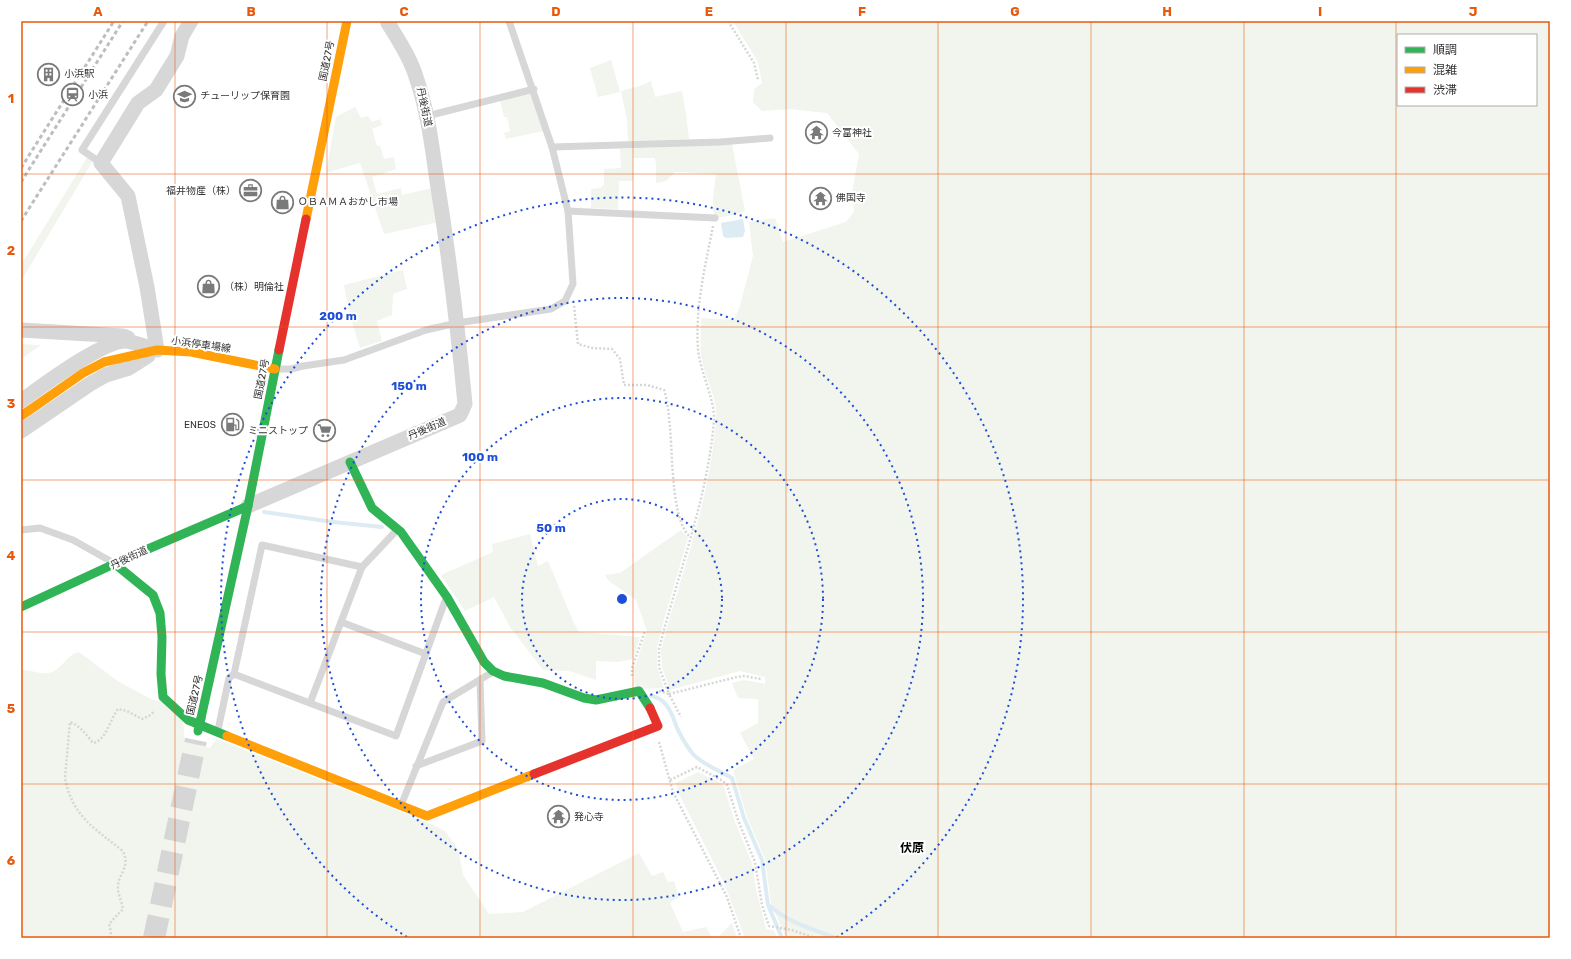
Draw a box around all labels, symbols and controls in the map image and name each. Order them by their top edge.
text: A [93,4,103,19]
text: B [246,4,256,19]
text: C [399,4,409,19]
text: D [551,4,561,19]
text: E [705,4,713,19]
text: F [858,4,866,19]
text: G [1010,4,1020,19]
text: H [1162,4,1172,19]
text: I [1318,4,1322,19]
text: J [1469,4,1477,19]
legend [1397,34,1537,106]
street label: 国道27号 [317,40,337,82]
text: 順調 [1433,43,1457,57]
building icon: 小浜駅 [35,61,61,87]
text: 混雑 [1433,63,1457,77]
place label: 小浜駅 [64,68,95,80]
station icon: 小浜 [59,82,85,108]
school or university icon: チューリップ保育園 [172,83,198,109]
text: 渋滞 [1433,83,1457,97]
street label: 丹後街道 [414,86,434,128]
place label: 小浜 [88,89,108,101]
place label: チューリップ保育園 [200,90,290,102]
text: 1 [8,91,14,106]
temple icon: 今富神社 [804,120,830,146]
place label: 今富神社 [832,127,872,139]
office icon: 福井物産（株） [238,178,264,204]
place label: 福井物産（株） [166,185,236,197]
temple icon: 佛国寺 [807,185,833,211]
shop icon: ＯＢＡＭＡおかし市場 [269,189,295,215]
place label: 佛国寺 [835,192,866,204]
place label: ＯＢＡＭＡおかし市場 [298,196,398,208]
text: 2 [7,243,15,258]
shop icon: （株）明倫社 [196,274,222,300]
place label: （株）明倫社 [224,281,284,293]
text: 200 m [319,309,357,323]
street label: 小浜停車場線 [170,335,232,355]
street label: 国道27号 [252,358,272,400]
text: 150 m [391,379,427,393]
text: 3 [7,396,16,411]
fuel station icon: ENEOS [219,412,245,438]
street label: 丹後街道 [406,416,448,442]
supermarket icon: ミニストップ [311,418,337,444]
place label: ENEOS [184,419,216,431]
place label: ミニストップ [248,425,308,437]
text: 100 m [462,450,498,464]
text: 50 m [536,521,566,535]
street label: 丹後街道 [108,544,150,572]
text: 4 [7,548,16,563]
centre of rings [615,592,629,606]
street label: 国道27号 [185,674,205,716]
text: 5 [7,701,15,716]
temple icon: 発心寺 [546,804,572,830]
place label: 発心寺 [574,811,604,823]
district label: 伏原 [900,841,924,855]
text: 6 [7,853,16,868]

